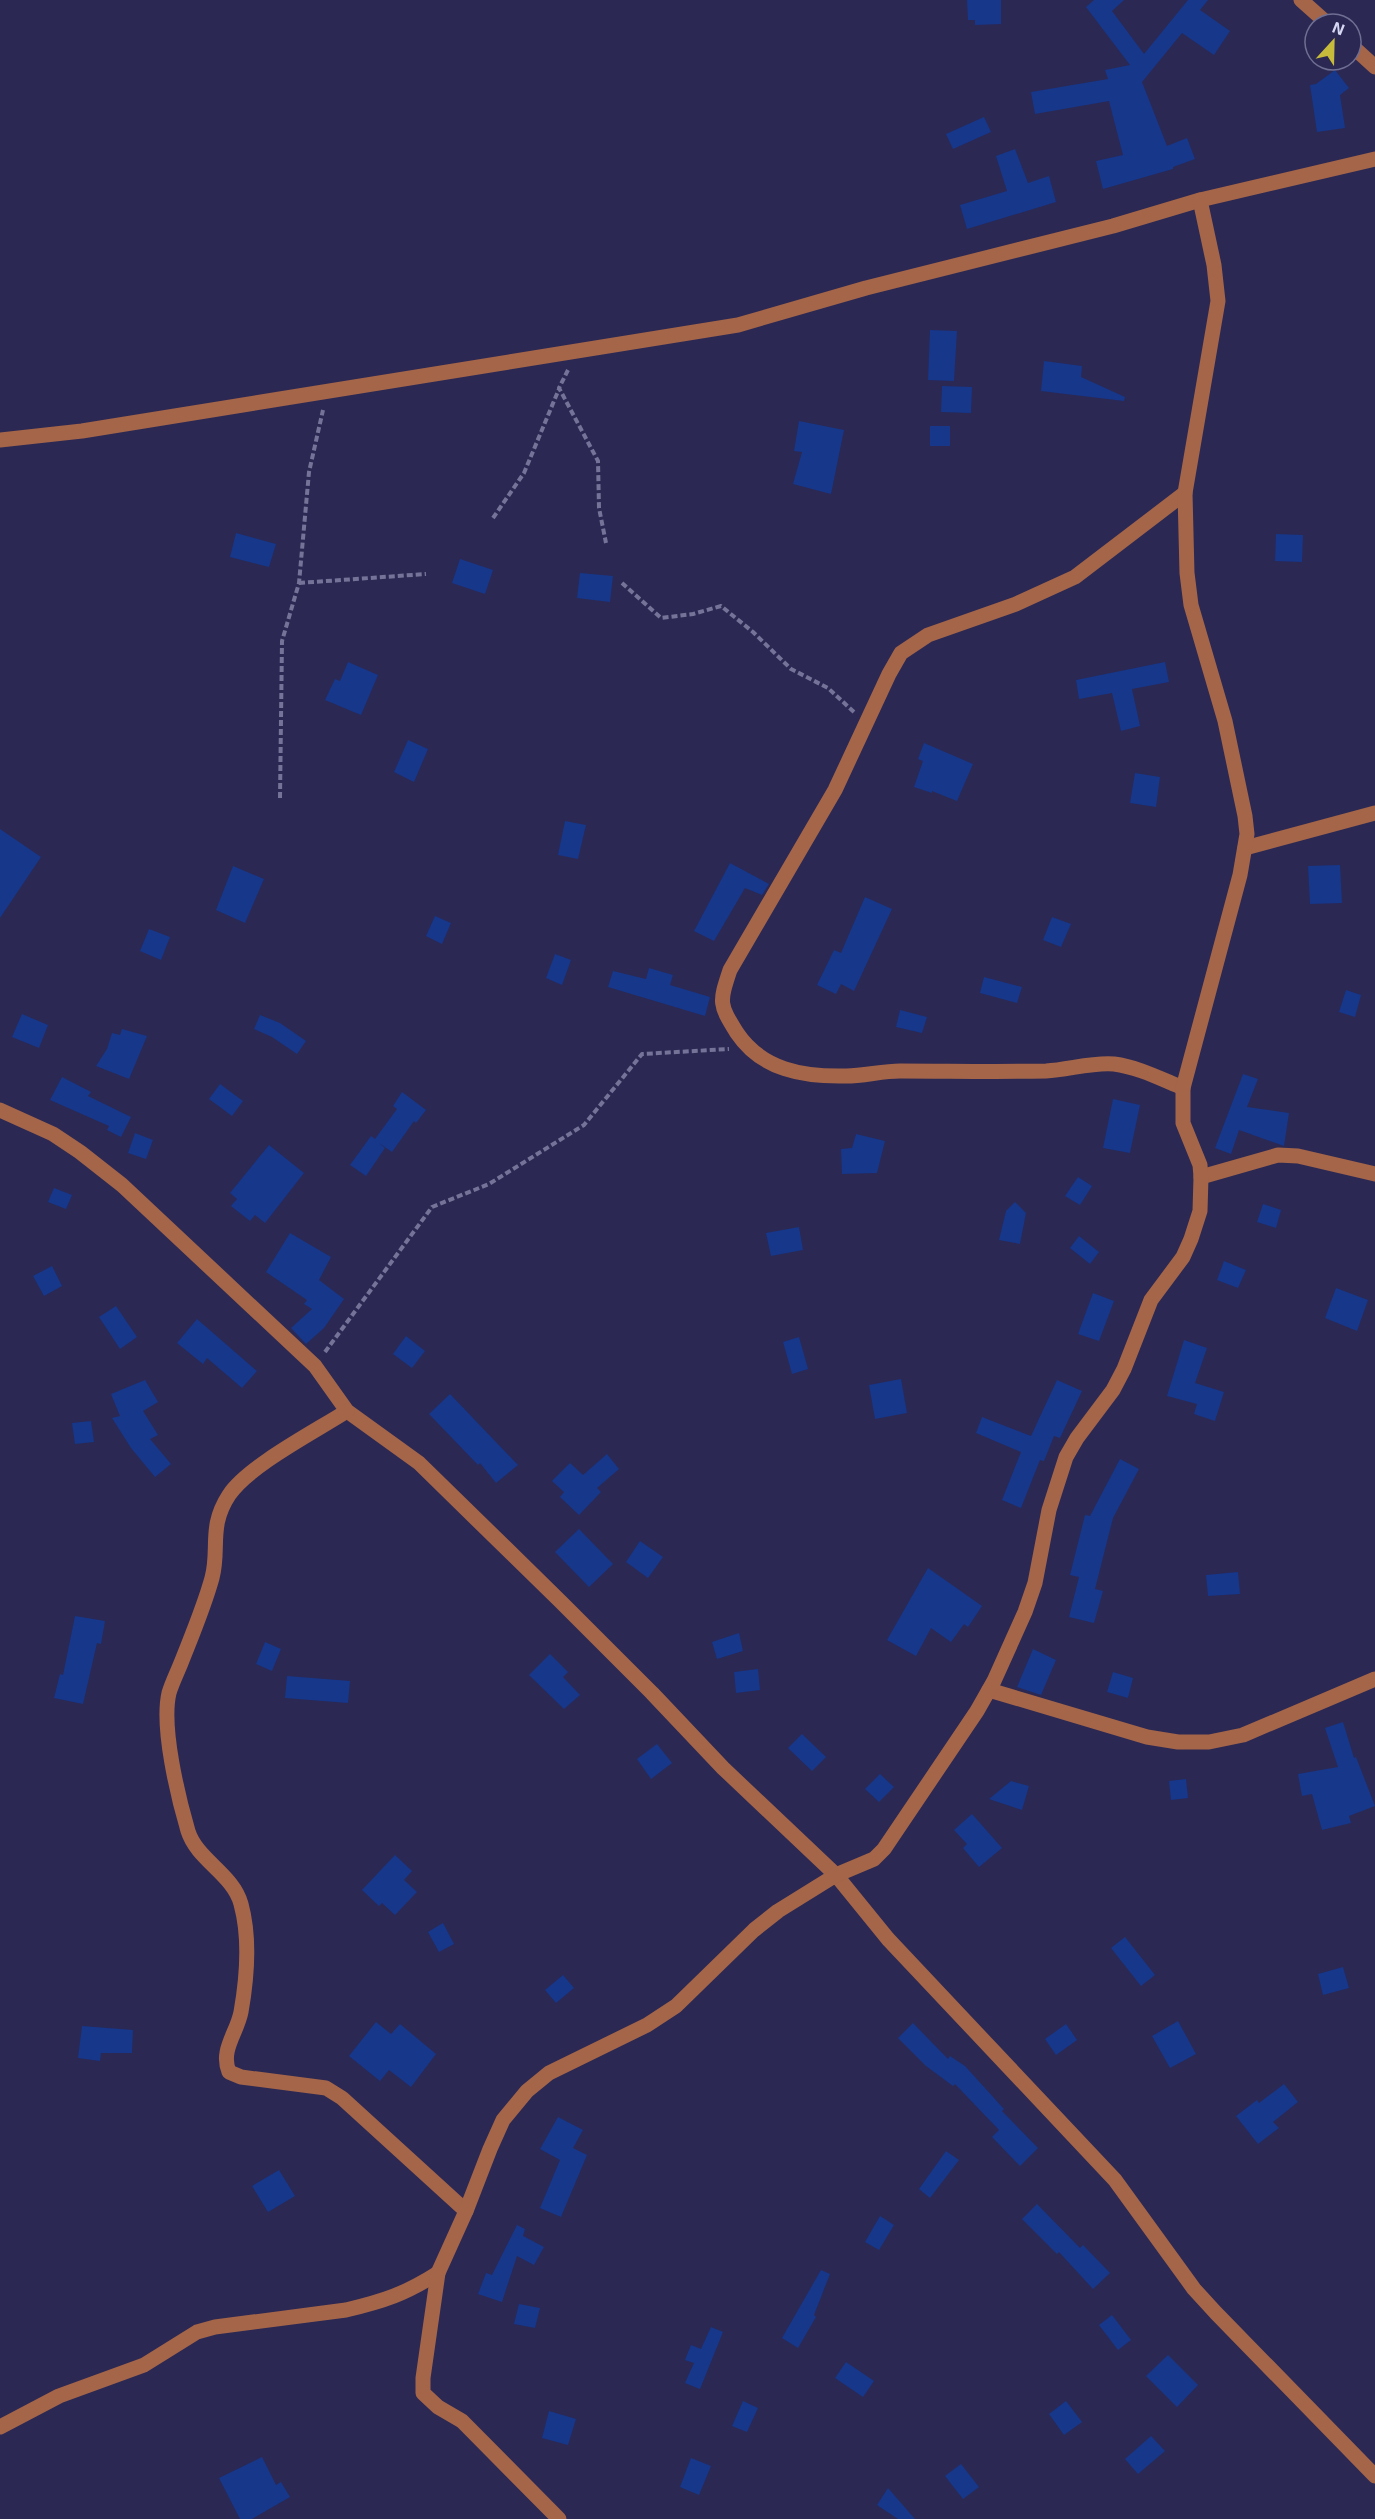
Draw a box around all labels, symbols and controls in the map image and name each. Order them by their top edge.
north arrow [1303,12,1363,72]
text: N [1330,17,1348,39]

